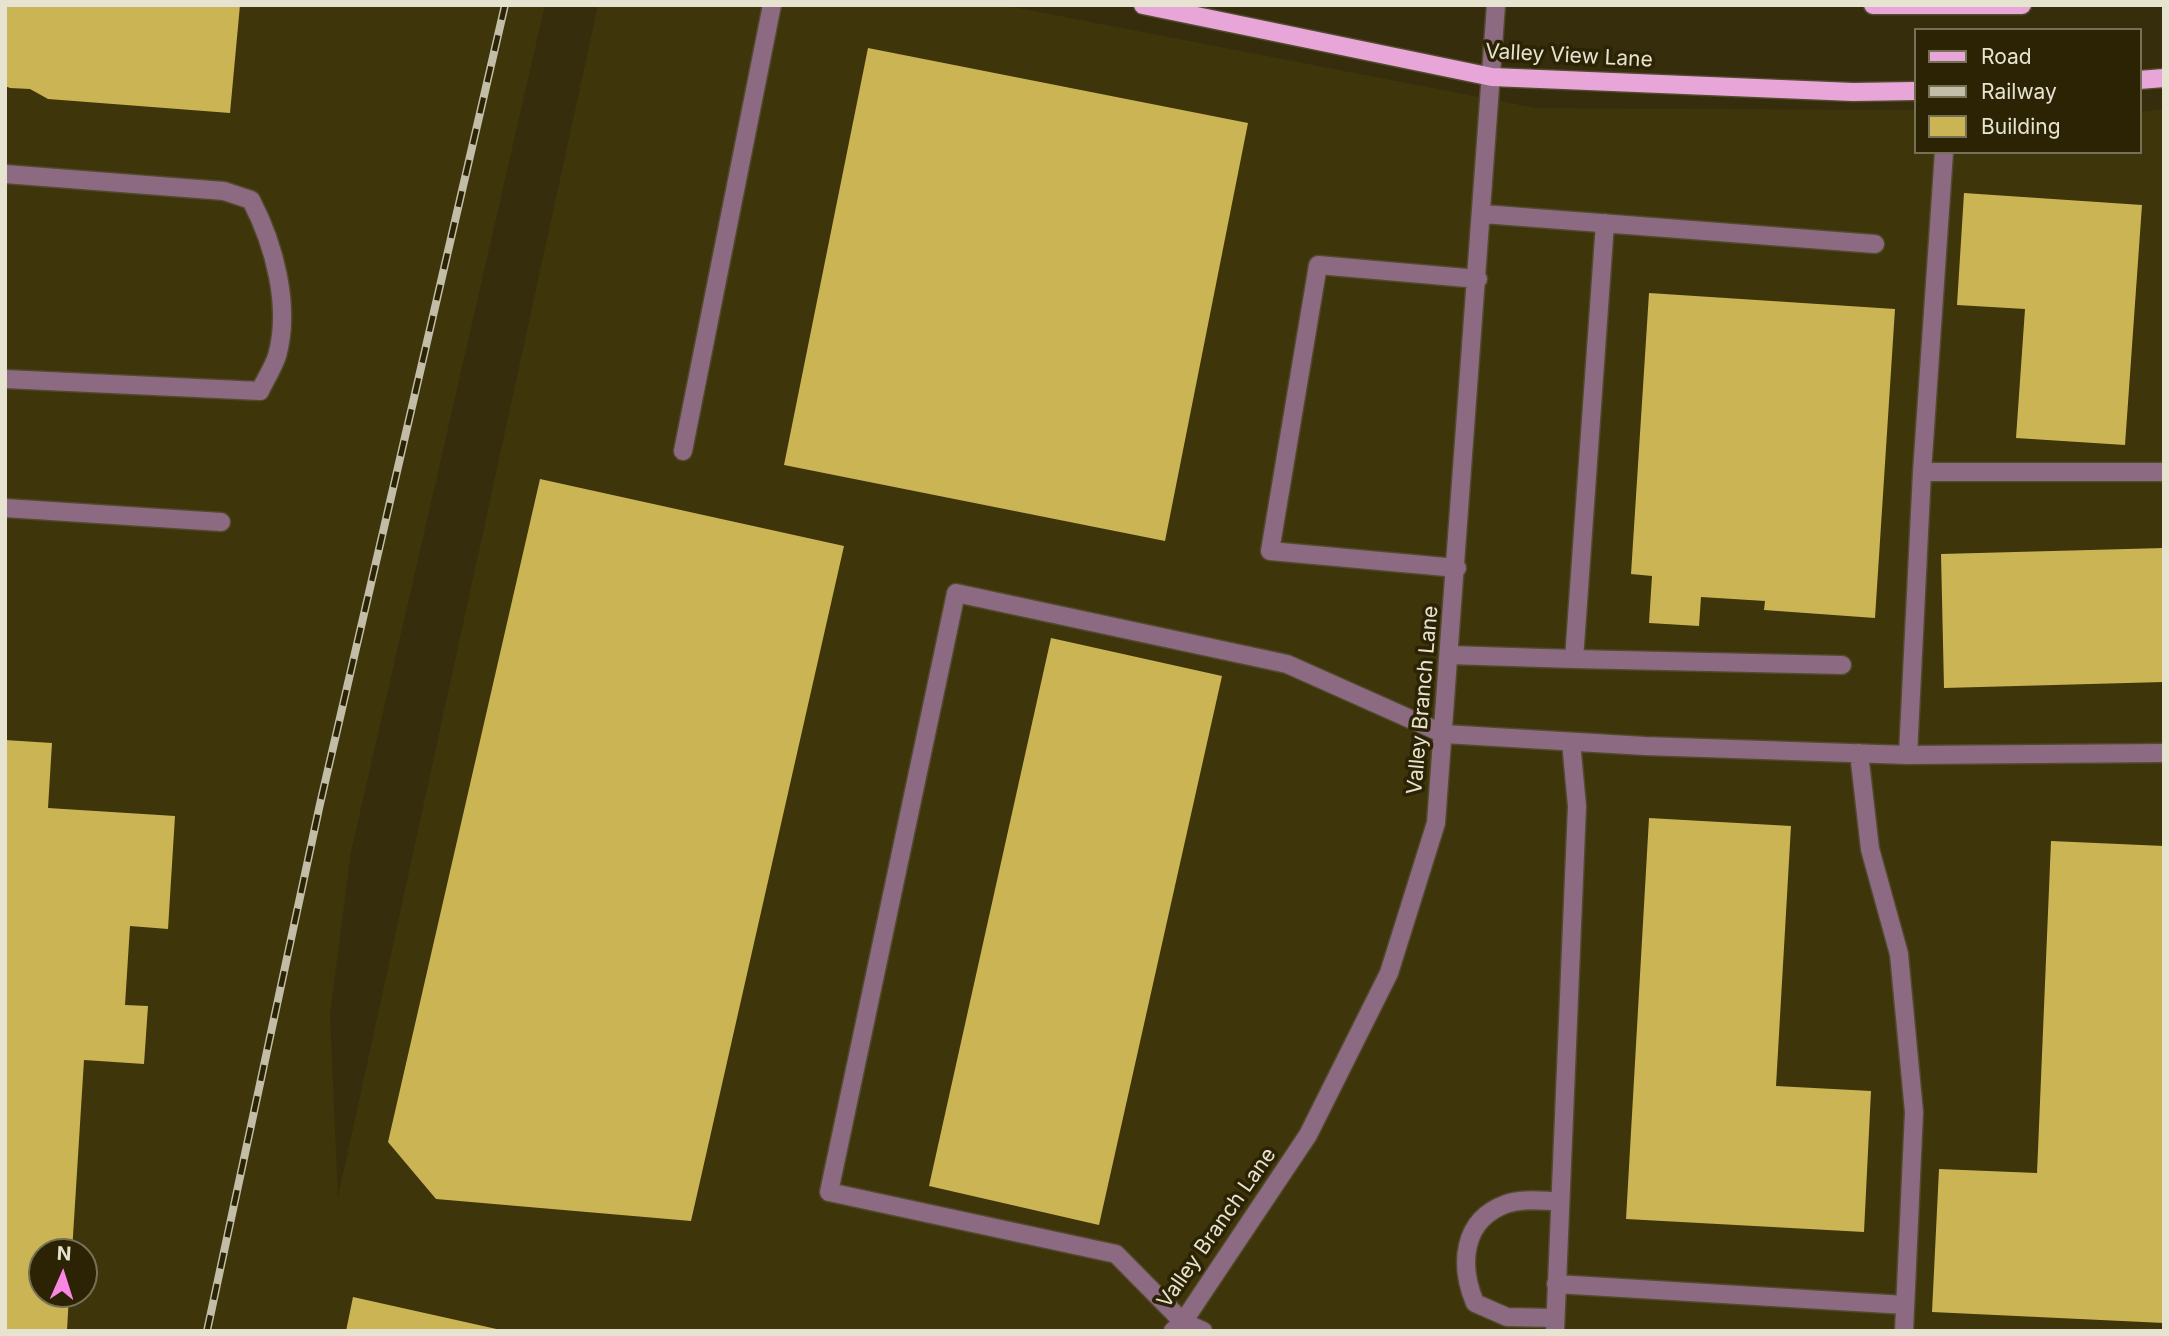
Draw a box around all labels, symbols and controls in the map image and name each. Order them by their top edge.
legend [1913,28,2141,154]
street label: Valley View Lane [1485,39,1653,73]
text: Road [1981,44,2032,69]
text: Railway [1981,79,2057,104]
text: Building [1981,114,2061,139]
street label: Valley Branch Lane [1402,605,1444,795]
street label: Valley Branch Lane [1152,1143,1282,1313]
north arrow [28,1238,98,1308]
text: N [56,1242,72,1265]

